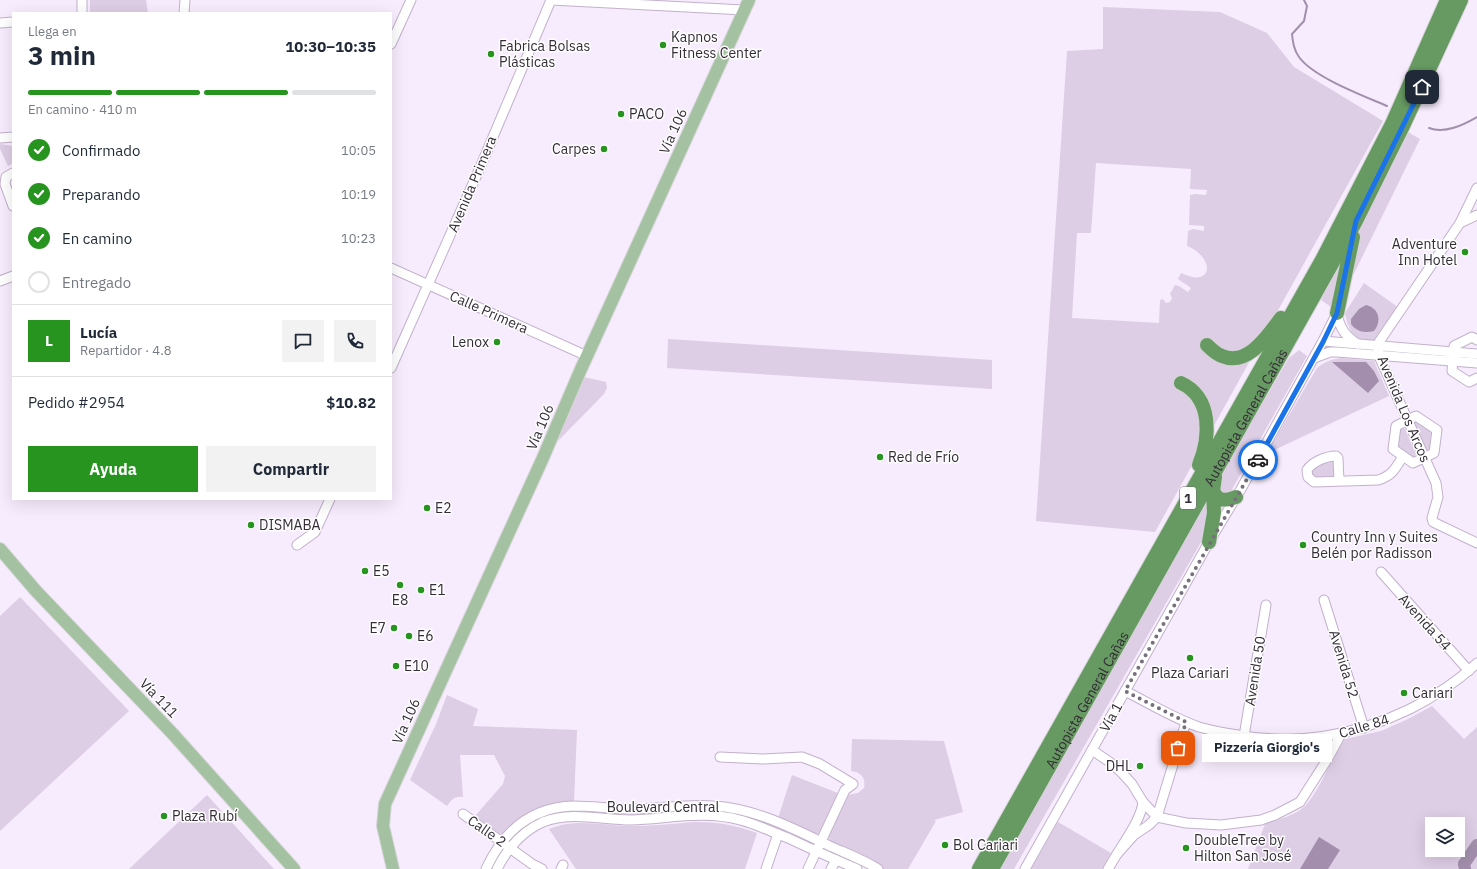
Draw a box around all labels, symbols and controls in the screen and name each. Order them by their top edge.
text: Llega en [28,23,77,40]
place label: Kapnos Fitness Center [671,28,762,62]
text: 10:30–10:35 [285,37,376,56]
place label: Fabrica Bolsas Plásticas [499,37,590,71]
text: 3 min [28,38,96,72]
marker: Kapnos Fitness Center [658,40,668,50]
marker: Fabrica Bolsas Plásticas [486,49,496,59]
pin [1405,70,1439,104]
icon: home [1411,76,1433,98]
text: En camino · 410 m [28,101,137,118]
place label: PACO [629,105,664,123]
street label: Vía 106 [655,105,691,157]
marker: PACO [616,109,626,119]
street label: Avenida Primera [444,133,501,235]
icon: check [28,139,50,161]
place label: Carpes [552,140,596,158]
text: Confirmado [62,141,140,160]
text: 10:05 [341,142,376,159]
marker: Carpes [599,144,609,154]
icon: check [28,183,50,205]
text: Preparando [62,185,140,204]
text: 10:19 [341,186,376,203]
icon: check [28,227,50,249]
text: En camino [62,229,132,248]
text: 10:23 [341,230,376,247]
place label: Adventure Inn Hotel [1392,235,1457,269]
marker: Adventure Inn Hotel [1460,247,1470,257]
text: Entregado [62,273,131,292]
street label: Calle Primera [447,287,532,338]
button: chat [282,320,324,362]
button: phone [334,320,376,362]
text: Lucía [80,323,117,342]
text: L [45,331,53,350]
place label: Lenox [452,333,489,351]
marker: Lenox [492,337,502,347]
text: Repartidor · 4.8 [80,342,171,359]
street label: Autopista General Cañas [1200,345,1292,489]
street label: Avenida Los Arcos [1373,353,1435,465]
text: Pedido #2954 [28,393,125,412]
text: $10.82 [326,393,376,412]
street label: Vía 106 [522,401,558,453]
courier [1238,440,1278,480]
button: Ayuda [28,446,198,492]
button: Compartir [206,446,376,492]
place label: Red de Frío [888,448,959,466]
icon: car [1247,449,1269,471]
marker: Red de Frío [875,452,885,462]
road number: 1 [1180,487,1196,509]
place label: E2 [435,499,452,517]
marker: E2 [422,503,432,513]
place label: DISMABA [259,516,320,534]
marker: DISMABA [246,520,256,530]
place label: Country Inn y Suites Belén por Radisson [1311,528,1438,562]
marker: Country Inn y Suites Belén por Radisson [1298,540,1308,550]
place label: E5 [373,562,390,580]
marker: E5 [360,566,370,576]
marker: E8 [395,580,405,590]
place label: E1 [429,581,446,599]
marker: E1 [416,585,426,595]
street label: Avenida 54 [1395,590,1455,654]
place label: E8 [392,591,408,609]
place label: E7 [369,619,386,637]
marker: E7 [389,623,399,633]
place label: E6 [417,627,434,645]
street label: Autopista General Cañas [1041,628,1133,772]
street label: Avenida 52 [1325,628,1363,700]
marker: E6 [404,631,414,641]
street label: Avenida 50 [1241,635,1269,707]
marker: Plaza Cariari [1185,653,1195,663]
place label: E10 [404,657,429,675]
marker: E10 [391,661,401,671]
place label: Plaza Cariari [1151,664,1229,682]
street label: Vía 111 [136,674,182,722]
place label: Cariari [1412,684,1453,702]
marker: Cariari [1399,688,1409,698]
street label: Vía 106 [388,695,424,747]
street label: Vía 1 [1096,699,1126,735]
street label: Calle 84 [1337,710,1391,742]
pin [1161,731,1195,765]
callout: Pizzería Giorgio's [1202,734,1332,762]
icon: bag [1167,737,1189,759]
text: Pizzería Giorgio's [1214,739,1320,756]
place label: DHL [1106,757,1132,775]
marker: DHL [1135,761,1145,771]
street label: Boulevard Central [607,798,720,816]
place label: Plaza Rubí [172,807,238,825]
marker: Plaza Rubí [159,811,169,821]
street label: Calle 2 [464,811,510,851]
map controls [1425,817,1465,857]
button: layers [1425,817,1465,857]
place label: DoubleTree by Hilton San José [1194,831,1292,865]
place label: Bol Cariari [953,836,1018,854]
marker: Bol Cariari [940,840,950,850]
marker: DoubleTree by Hilton San José [1181,843,1191,853]

